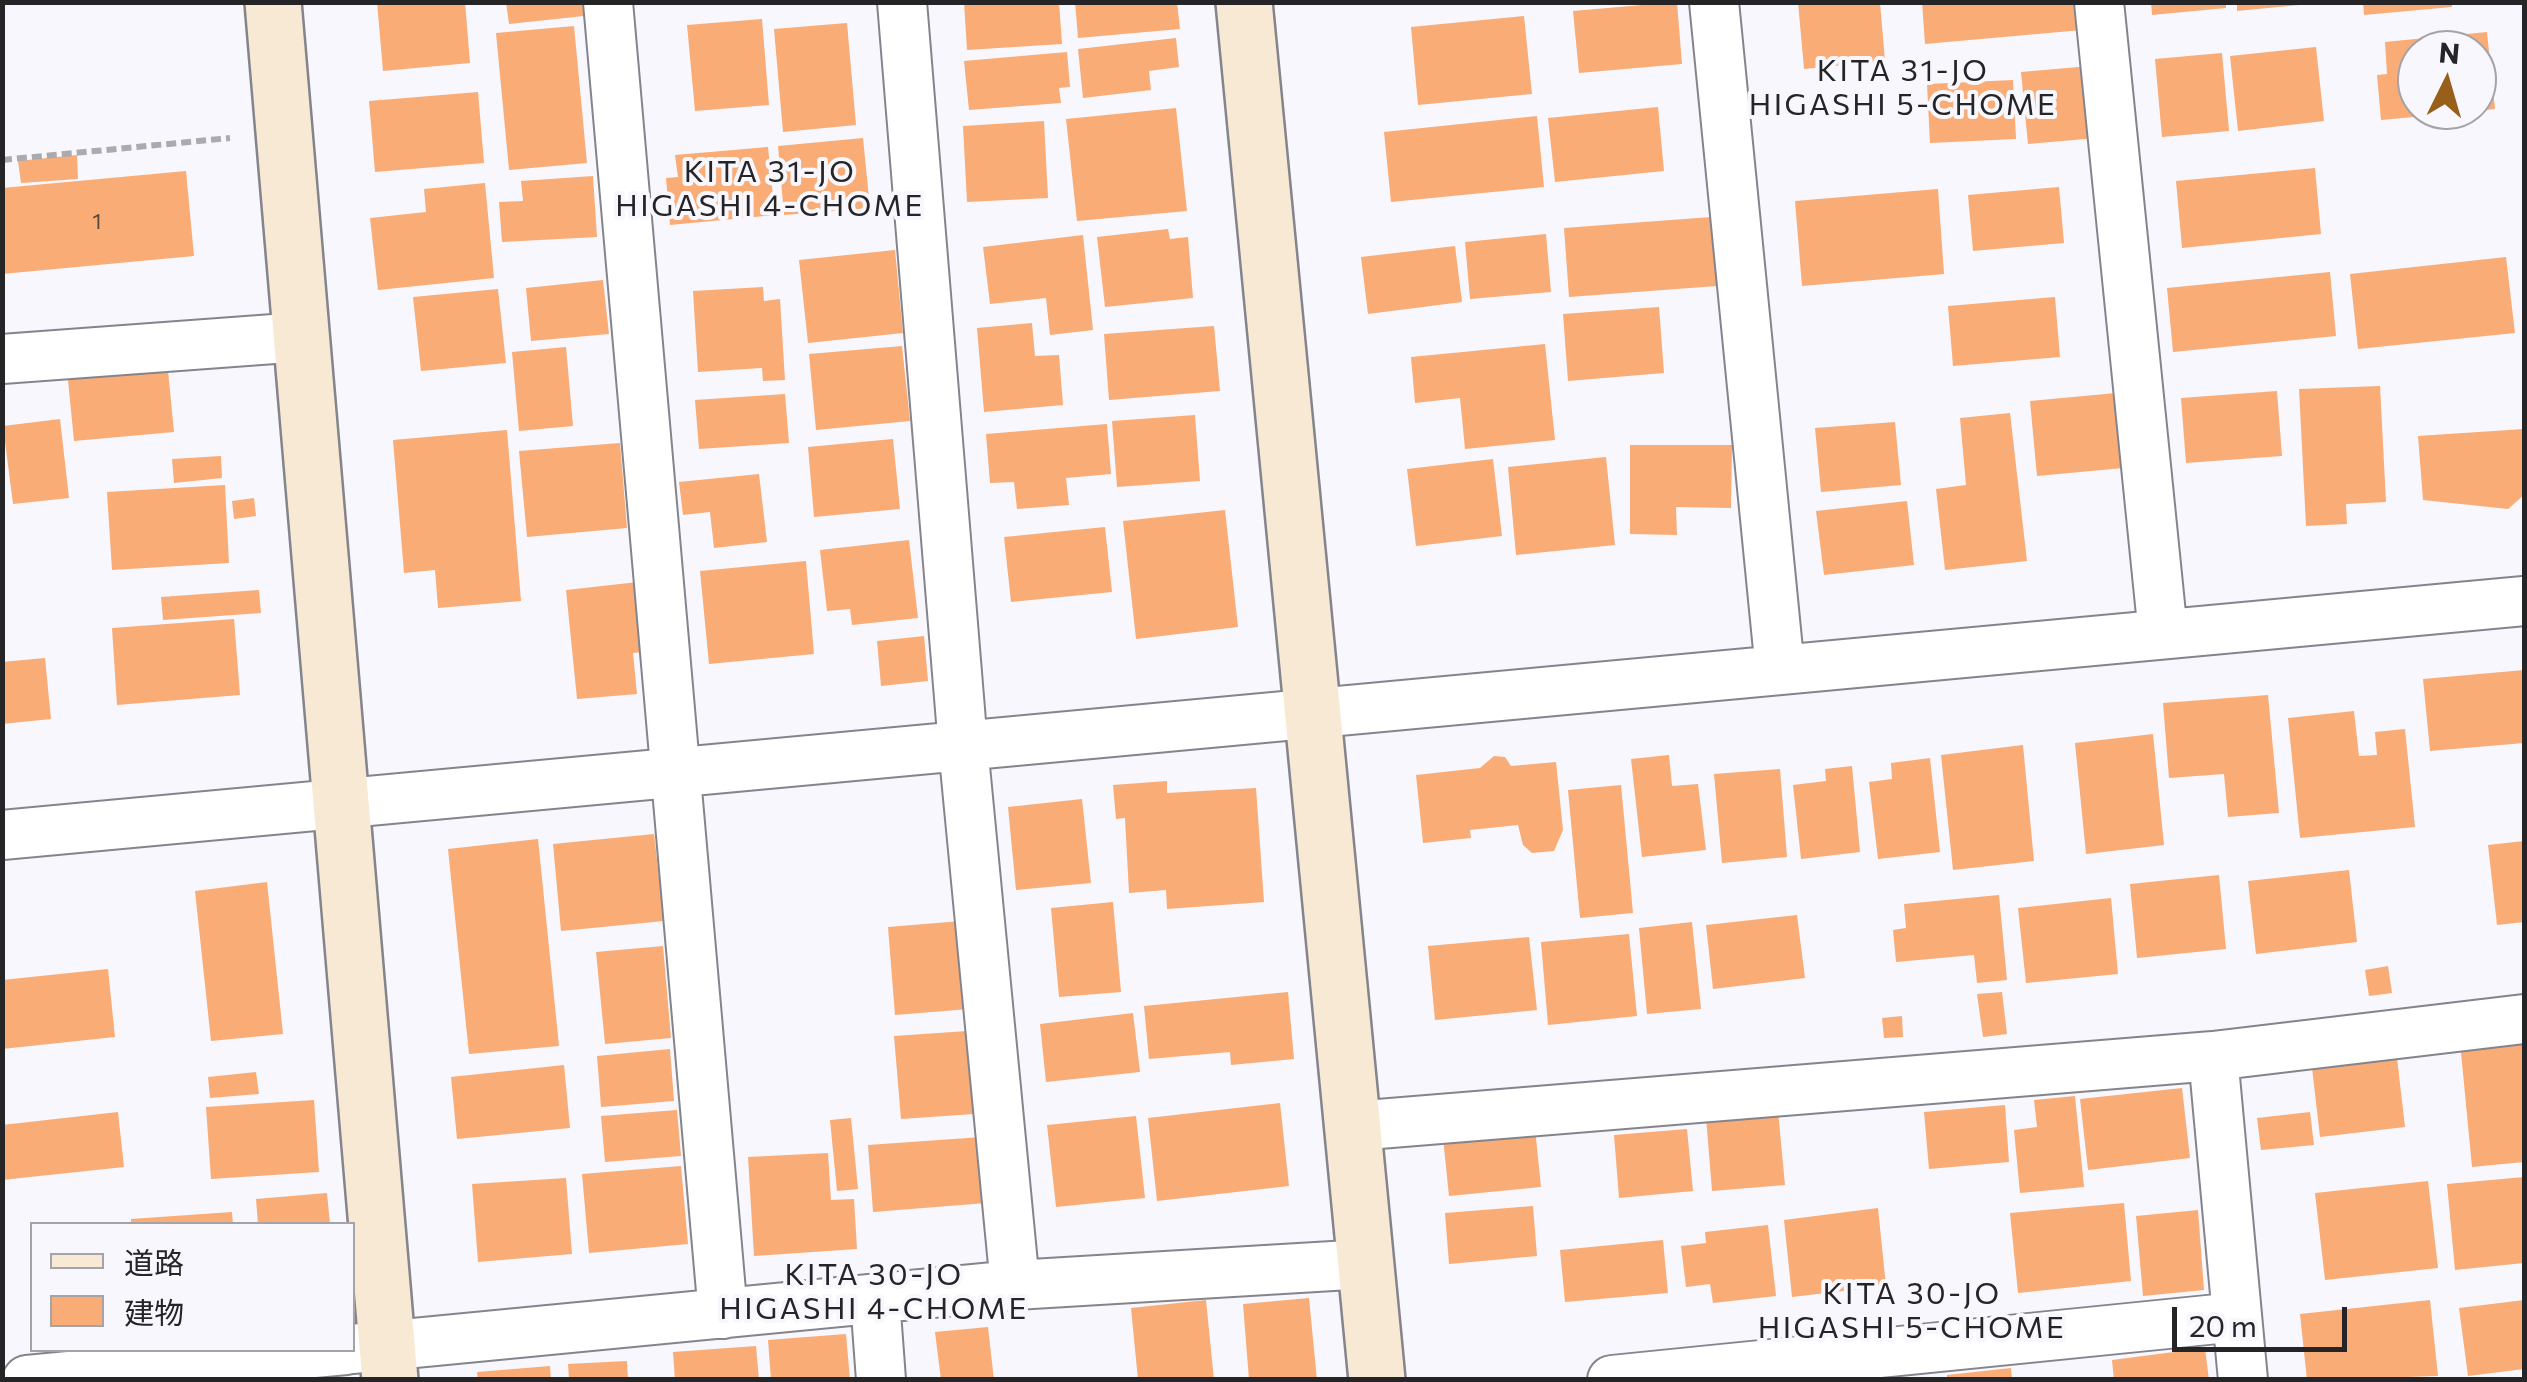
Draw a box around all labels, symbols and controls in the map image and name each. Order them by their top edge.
north arrow [2397,30,2497,130]
text: N [2437,34,2461,70]
district label: KITA 31-JO HIGASHI 5-CHOME [1749,53,2057,124]
district label: KITA 31-JO HIGASHI 4-CHOME [615,154,925,224]
house number: 1 [92,209,102,235]
legend [30,1222,355,1352]
text: 道路 [124,1243,184,1280]
district label: KITA 30-JO HIGASHI 4-CHOME [719,1257,1029,1328]
district label: KITA 30-JO HIGASHI 5-CHOME [1758,1276,2066,1346]
scale bar [2177,1287,2352,1349]
text: 建物 [124,1293,184,1330]
text: 20 m [2189,1306,2257,1343]

